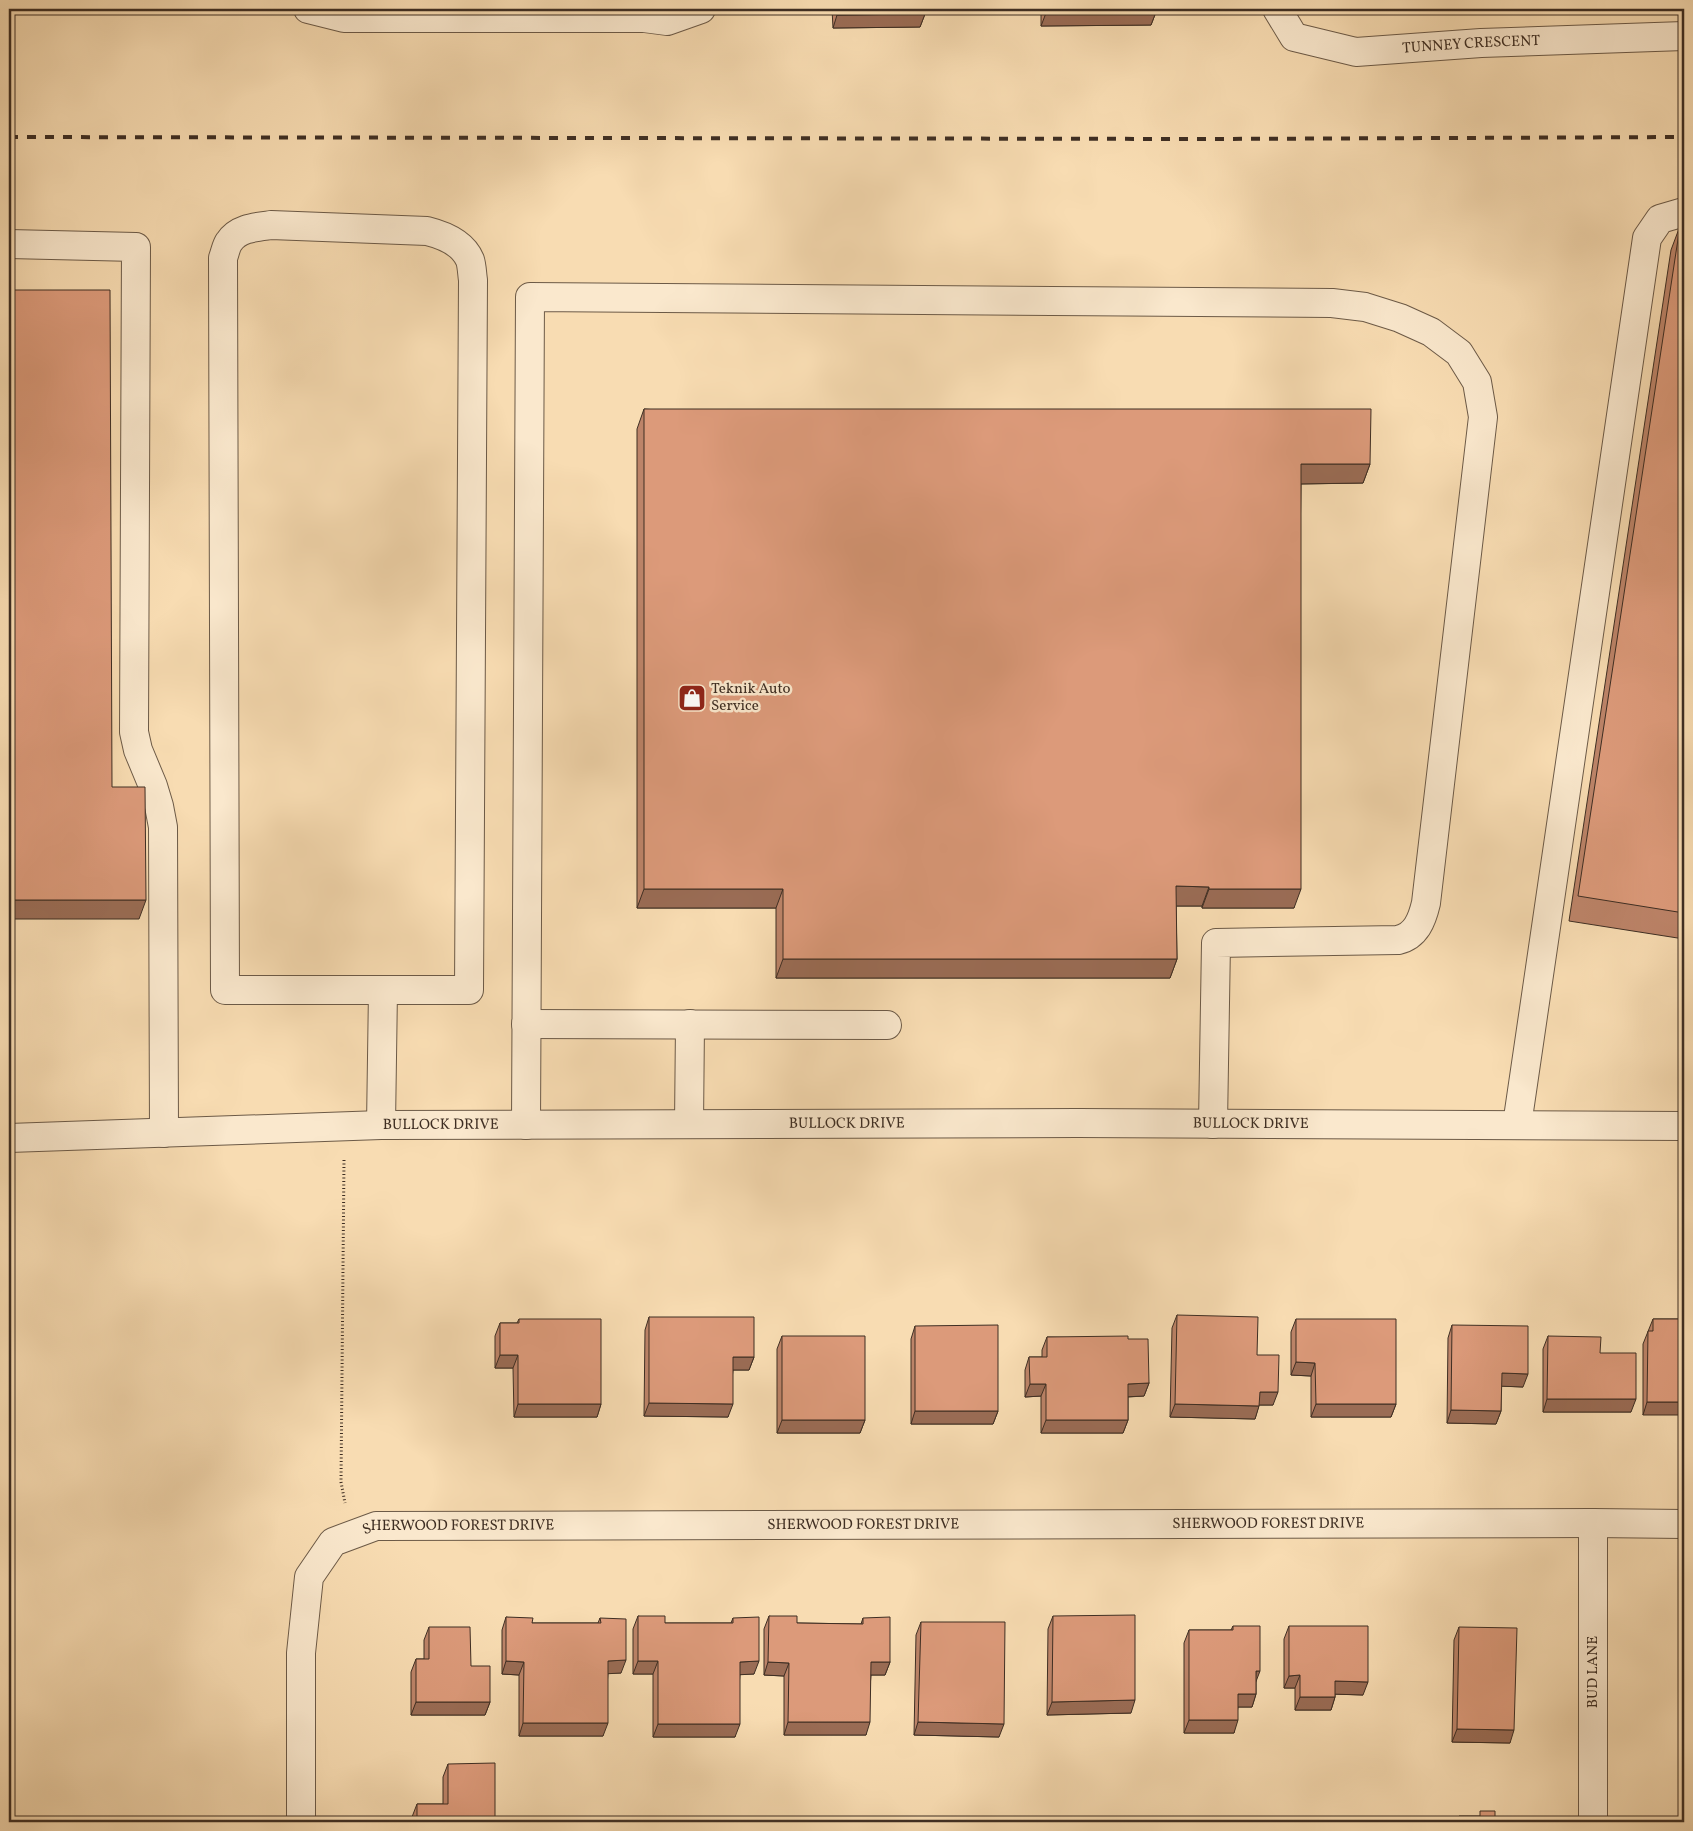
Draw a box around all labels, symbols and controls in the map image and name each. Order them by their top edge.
street label: TUNNEY CRESCENT [1402,30,1541,59]
place label: Teknik Auto Service [711,679,790,717]
shop icon: Teknik Auto Service [677,683,707,713]
street label: BULLOCK DRIVE [789,1113,905,1134]
street label: BULLOCK DRIVE [1193,1113,1309,1135]
street label: BULLOCK DRIVE [383,1114,499,1135]
street label: SHERWOOD FOREST DRIVE [1172,1513,1364,1535]
street label: SHERWOOD FOREST DRIVE [767,1514,959,1536]
street label: SHERWOOD FOREST DRIVE [359,1515,554,1541]
street label: BUD LANE [1583,1636,1604,1708]

